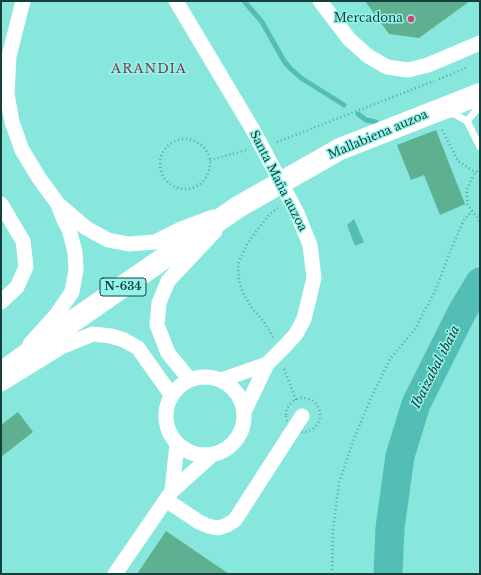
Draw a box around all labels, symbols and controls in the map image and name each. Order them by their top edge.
place label: Mercadona [334,12,403,26]
marker: Mercadona [406,14,416,24]
district label: ARANDIA [111,61,187,77]
street label: Mallabiena auzoa [326,107,430,163]
street label: Santa Maña auzoa [246,128,310,234]
road number: N-634 [100,278,146,296]
water label: Ibaizabal ibaia [408,323,464,411]

